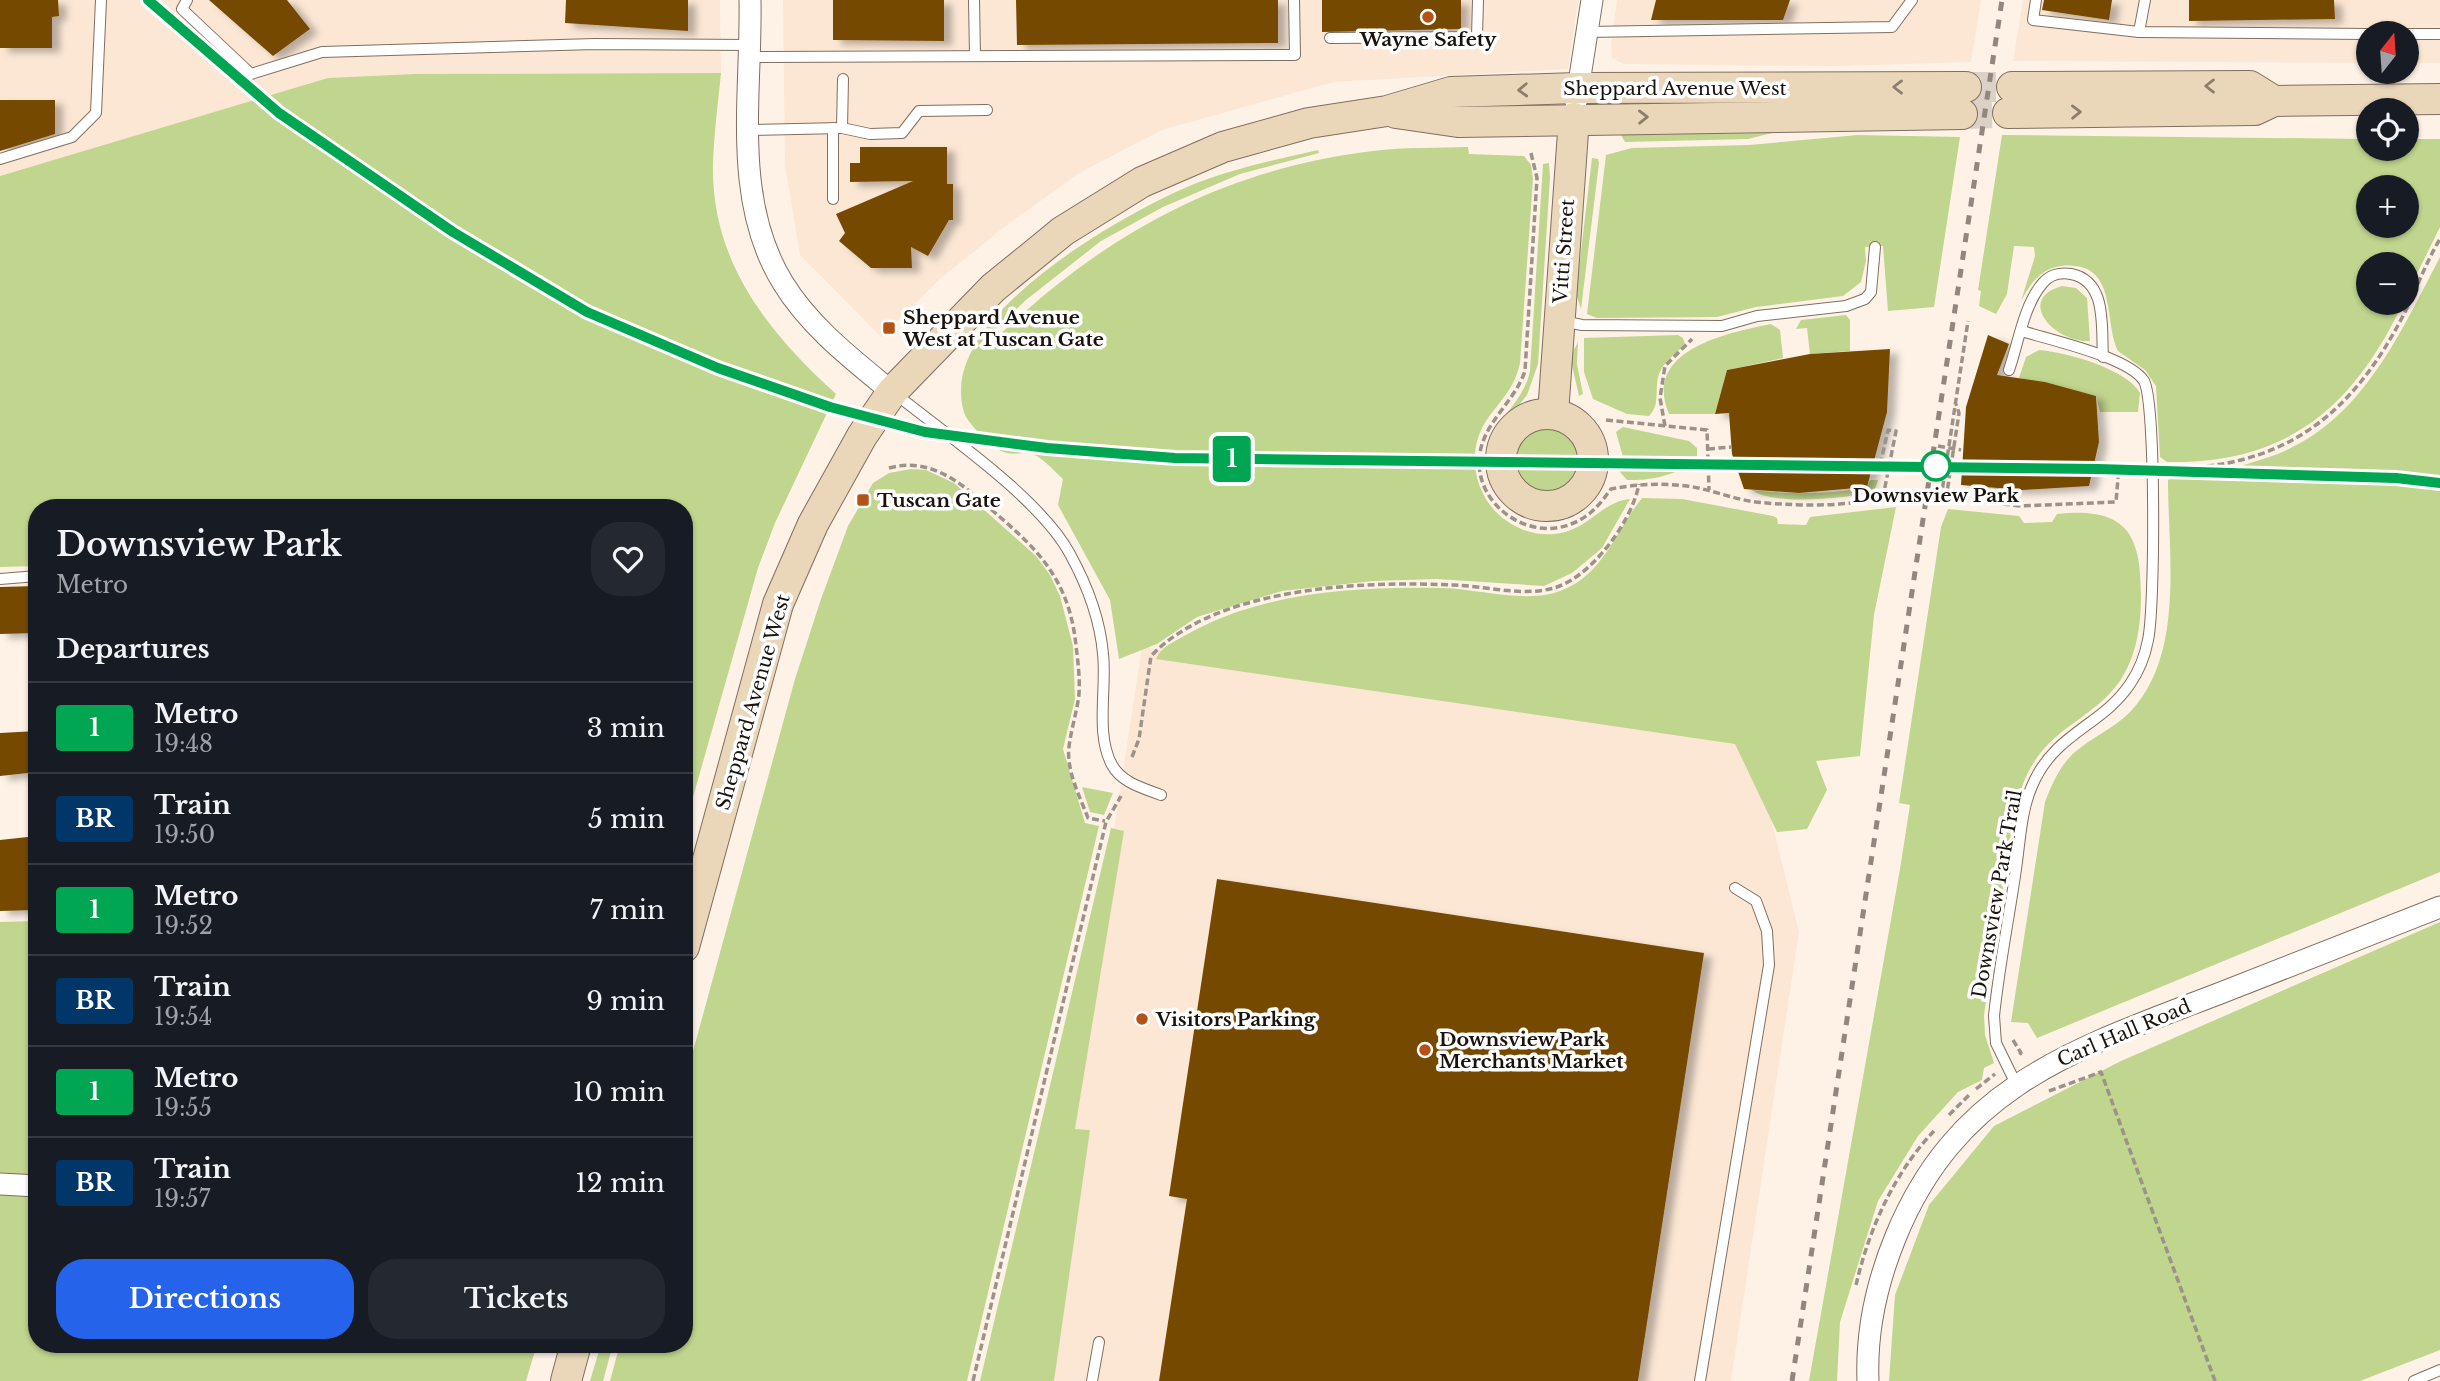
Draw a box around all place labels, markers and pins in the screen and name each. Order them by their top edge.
marker: Wayne Safety [1420,9,1436,25]
place label: Wayne Safety [1359,28,1497,51]
place label: Sheppard Avenue West at Tuscan Gate [902,306,1104,351]
marker: Sheppard Avenue West at Tuscan Gate [881,320,897,336]
marker: Downsview Park [1921,451,1951,481]
place label: Downsview Park [1853,484,2020,507]
place label: Tuscan Gate [877,489,1001,512]
marker: Tuscan Gate [855,492,871,508]
place label: Visitors Parking [1155,1008,1317,1031]
marker: Visitors Parking [1134,1011,1150,1027]
place label: Downsview Park Merchants Market [1439,1028,1624,1073]
marker: Downsview Park Merchants Market [1417,1042,1433,1058]

